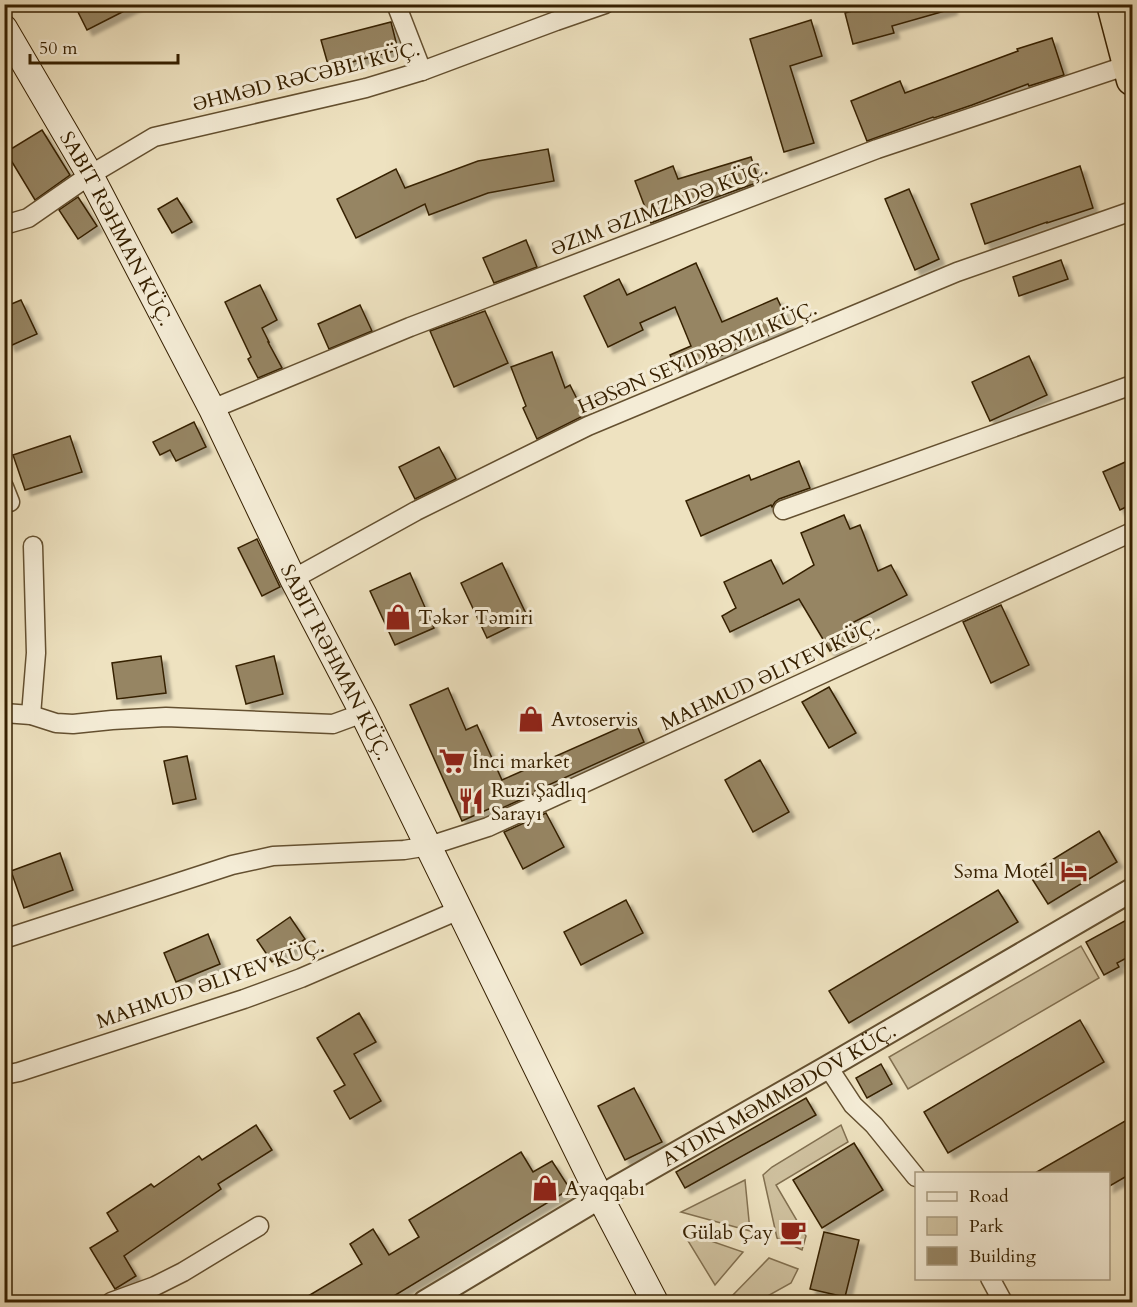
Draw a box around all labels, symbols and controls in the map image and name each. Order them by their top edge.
scale bar [30,27,178,65]
street label: ƏHMƏD RƏCƏBLI KÜÇ. [190,35,423,118]
text: 50 m [39,36,78,61]
street label: SABIT RƏHMAN KÜÇ. [53,126,179,331]
street label: ƏZIM ƏZIMZADƏ KÜÇ. [547,155,771,262]
street label: HƏSƏN SEYIDBƏYLI KÜÇ. [574,295,821,420]
street label: SABIT RƏHMAN KÜÇ. [274,560,397,765]
shop icon: Təkər Təmiri [383,602,413,632]
place label: Təkər Təmiri [418,604,534,631]
street label: MAHMUD ƏLIYEV KÜÇ. [656,612,884,737]
shop icon: Avtoservis [516,704,546,734]
place label: Avtoservis [551,706,638,733]
supermarket icon: İnci market [437,746,467,776]
place label: İnci market [472,748,570,775]
place label: Ruzi Şadlıq Sarayı [491,777,587,827]
restaurant icon: Ruzi Şadlıq Sarayı [456,786,486,816]
hotel icon: Səma Motel [1059,856,1089,886]
place label: Səma Motel [954,858,1054,885]
street label: MAHMUD ƏLIYEV KÜÇ. [93,932,327,1035]
street label: AYDIN MƏMMƏDOV KÜÇ. [657,1017,901,1173]
legend [915,1172,1110,1280]
shop icon: Ayaqqabı [530,1173,560,1203]
place label: Ayaqqabı [565,1175,645,1202]
text: Road [969,1184,1009,1209]
text: Park [969,1214,1004,1239]
cafe icon: Gülab Çay [778,1217,808,1247]
place label: Gülab Çay [682,1219,773,1246]
text: Building [969,1244,1037,1269]

